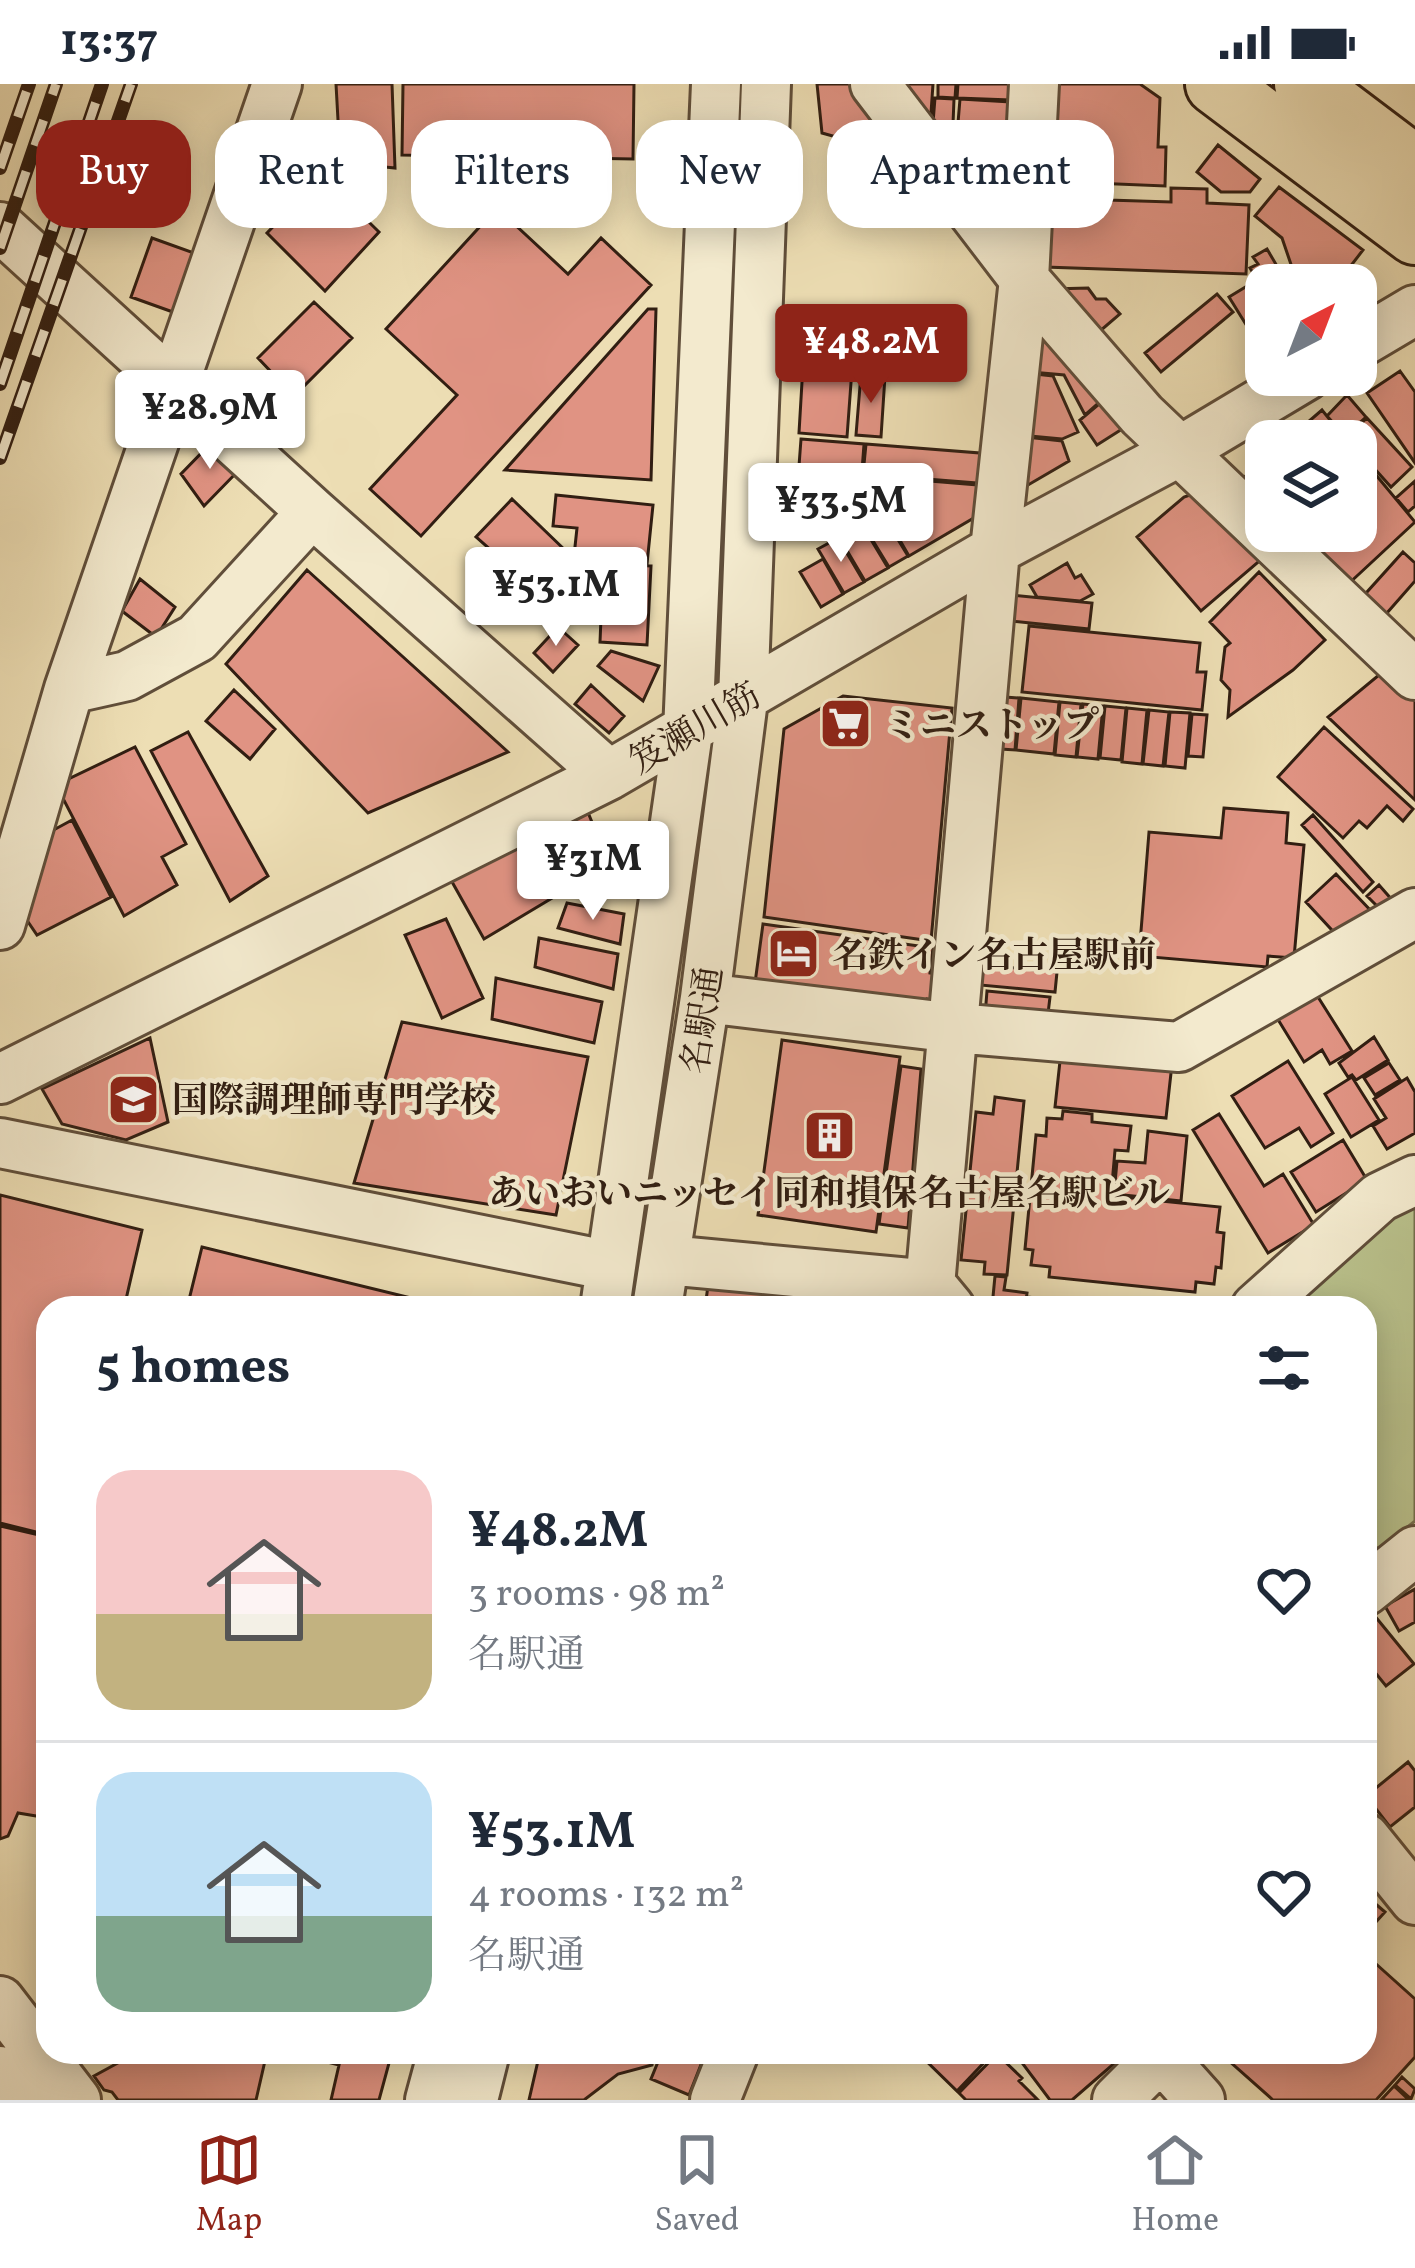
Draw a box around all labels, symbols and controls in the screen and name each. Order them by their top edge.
text: 13:37 [60,11,158,74]
chip: Buy [36,120,191,228]
chip: Rent [215,120,387,228]
chip: Filters [411,120,612,228]
chip: New [636,120,803,228]
chip: Apartment [827,120,1114,228]
north arrow [1245,264,1377,396]
map controls [1245,264,1377,552]
pin: ¥48.2M [773,304,969,406]
text: ¥48.2M [802,316,940,370]
pin: ¥28.9M [112,370,308,472]
text: ¥28.9M [142,382,278,436]
button: layers [1245,420,1377,552]
pin: ¥33.5M [743,463,939,565]
text: ¥33.5M [775,475,907,529]
pin: ¥53.1M [458,547,654,649]
text: ¥53.1M [492,559,620,613]
street label: 笈瀬川筋 [621,673,771,788]
supermarket icon: ミニストップ [817,696,873,752]
place label: ミニストップ [884,703,1099,753]
pin: ¥31M [522,821,664,923]
text: ¥31M [544,833,642,887]
hotel icon: 名鉄イン名古屋駅前 [765,926,821,982]
place label: 名鉄イン名古屋駅前 [832,933,1156,983]
street label: 名駅通 [673,964,737,1078]
school or university icon: 国際調理師専門学校 [105,1071,161,1127]
place label: 国際調理師専門学校 [172,1078,496,1128]
building icon: あいおいニッセイ同和損保名古屋名駅ビル [801,1108,857,1164]
place label: あいおいニッセイ同和損保名古屋名駅ビル [488,1171,1170,1221]
text: 5 homes [96,1333,290,1404]
icon: filters [1251,1335,1317,1401]
text: ¥48.2M [468,1497,648,1568]
icon: home [192,1518,336,1662]
icon: heart [1251,1557,1317,1623]
text: 3 rooms · 98 m² [468,1568,725,1622]
text: 名駅通 [468,1630,585,1684]
text: ¥53.1M [468,1798,635,1869]
icon: home [192,1820,336,1964]
icon: heart [1251,1859,1317,1925]
text: 4 rooms · 132 m² [468,1869,744,1923]
text: 名駅通 [468,1931,585,1985]
tab: Map [196,2127,262,2245]
tab: Saved [654,2127,739,2245]
tab: Home [1132,2127,1219,2245]

